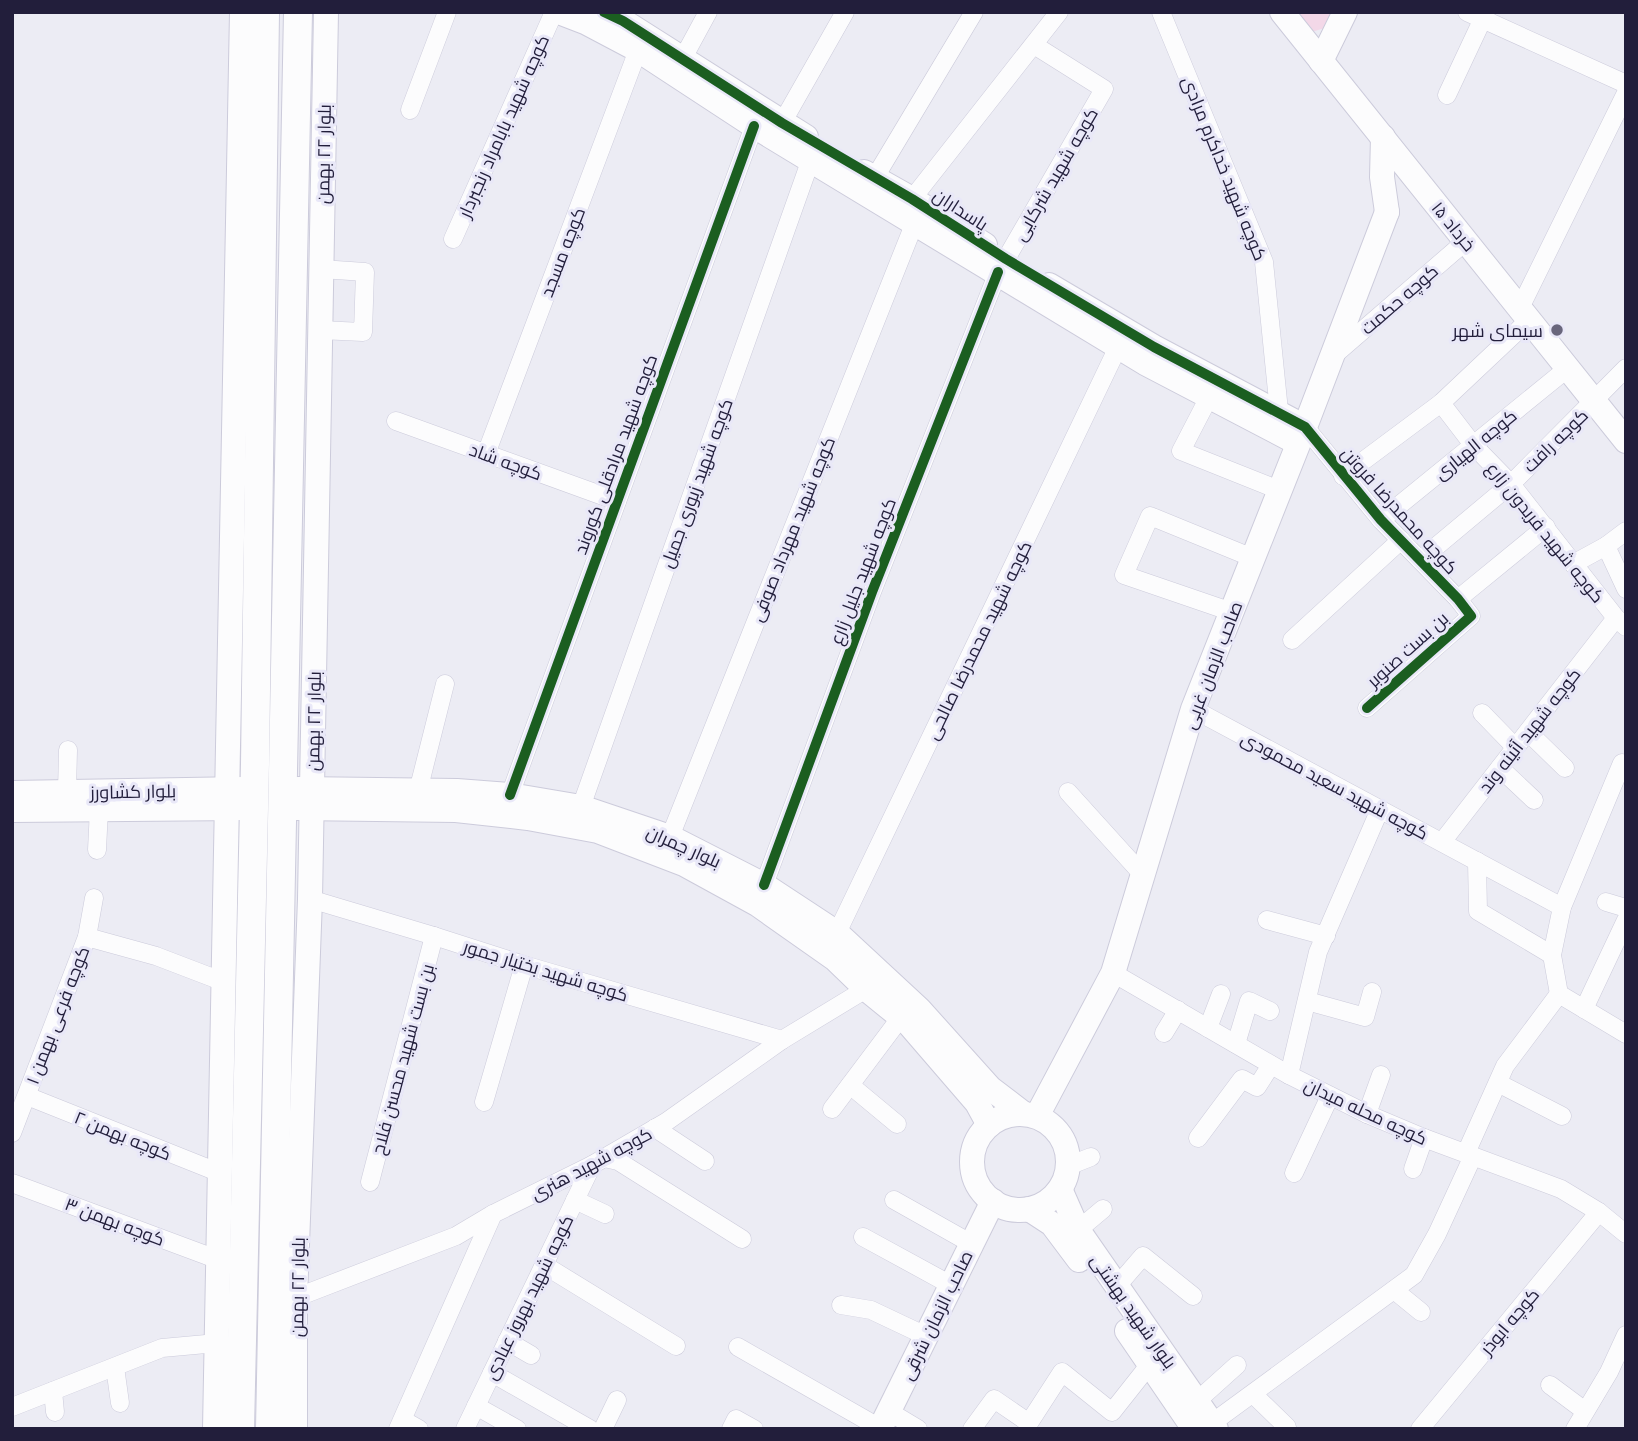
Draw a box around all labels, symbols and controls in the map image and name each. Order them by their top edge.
street label: کوچه شهید بابامراد رنجبردار [451,31,555,223]
street label: کوچه شهید خداکرم مرادی [1176,72,1273,264]
street label: کوچه شهید شرکایی [1007,103,1104,246]
street label: بلوار ۲۲ بهمن [310,104,336,204]
street label: پاسداران [928,182,993,237]
street label: ۱۵ خرداد [1427,196,1481,256]
street label: کوچه مسجد [534,204,591,301]
street label: کوچه حکمت [1355,259,1444,340]
place label: سیمای شهر [1451,318,1543,342]
marker: سیمای شهر [1549,322,1565,338]
street label: کوچه شهید مرادقلی کوروند [568,351,663,558]
street label: کوچه شهید زیوری جمیل [654,395,739,571]
street label: کوچه الهیاری [1429,403,1522,486]
street label: کوچه رافت [1517,403,1594,478]
street label: کوچه شهید مهرداد صوفی [744,433,841,625]
street label: کوچه شاد [466,437,546,486]
street label: کوچه محمدرضا فروتن [1335,441,1464,580]
street label: کوچه شهید فریدون زارع [1481,457,1610,608]
street label: کوچه شهید جلیل زارع [823,494,902,648]
street label: کوچه شهید محمدرضا صالحی [919,537,1038,744]
street label: صاحب الزمان غربی [1177,598,1247,732]
street label: بن بست صنوبر [1360,606,1453,693]
street label: کوچه شهید آئینه وند [1473,662,1586,798]
street label: بلوار ۲۲ بهمن [300,671,326,771]
street label: کوچه شهید سعید محمودی [1237,725,1433,845]
street label: بلوار کشاورز [89,778,176,804]
street label: بلوار چمران [642,819,725,874]
street label: کوچه شهید بختیار جمور [459,933,631,1007]
street label: کوچه فرعی بهمن ۱ [20,943,95,1088]
street label: بن بست شهید محسن فلاح [365,961,440,1157]
street label: کوچه محله میدان [1300,1072,1431,1151]
street label: کوچه بهمن ۲ [71,1105,175,1166]
street label: کوچه شهید هنری [526,1121,656,1206]
street label: کوچه بهمن ۳ [61,1191,168,1252]
street label: کوچه شهید بهروز عبادی [478,1211,579,1384]
street label: بلوار ۲۲ بهمن [284,1237,310,1337]
street label: صاحب الزمان شرقی [894,1246,978,1384]
street label: بلوار شهید بهشتی [1086,1249,1182,1373]
street label: کوچه ابوذر [1473,1283,1545,1361]

